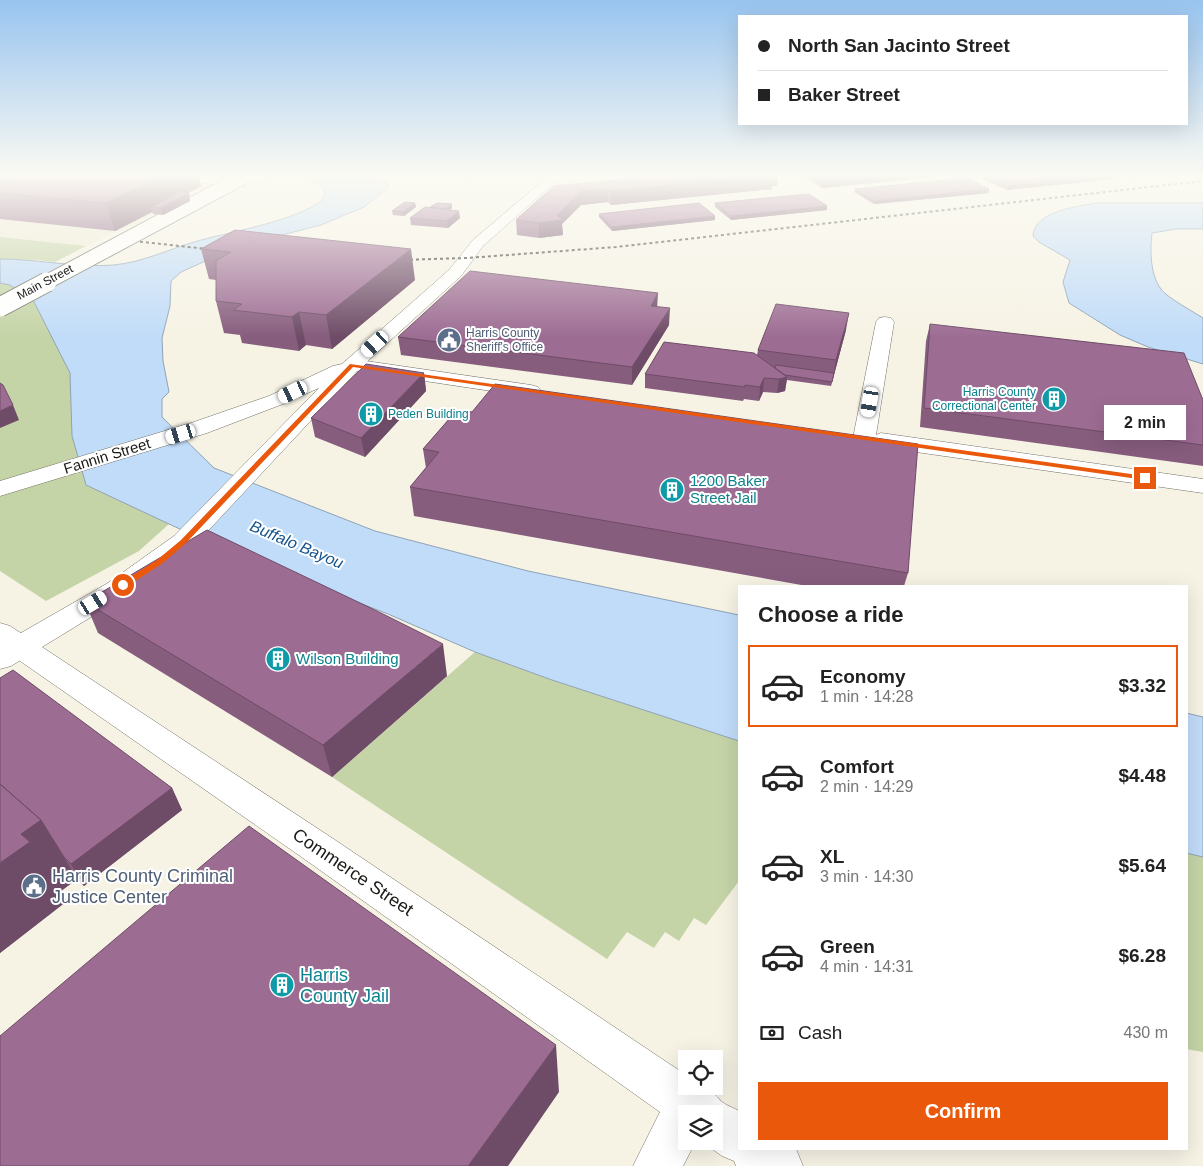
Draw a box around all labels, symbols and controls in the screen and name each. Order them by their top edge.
text: North San Jacinto Street [788,35,1010,56]
text: Baker Street [788,84,900,105]
street label: Main Street [15,261,76,303]
place label: Harris County Sheriff's Office [466,326,544,354]
public building icon: Harris County Sheriff's Office [436,327,462,353]
car [358,328,391,360]
car [276,379,309,405]
place label: Harris County Correctional Center [932,385,1036,413]
car [860,386,879,418]
building icon: Harris County Correctional Center [1041,386,1067,412]
building icon: Peden Building [358,401,384,427]
callout: 2 min [1104,406,1186,440]
place label: Peden Building [388,407,469,421]
text: 2 min [1124,414,1166,431]
car [164,422,197,446]
street label: Fannin Street [61,434,153,477]
route end [1134,467,1156,489]
place label: 1200 Baker Street Jail [690,472,767,506]
building icon: 1200 Baker Street Jail [659,477,685,503]
water label: Buffalo Bayou [248,517,346,572]
route start [112,574,134,596]
car [76,589,109,617]
text: Choose a ride [758,602,903,627]
building icon: Wilson Building [265,646,291,672]
place label: Wilson Building [296,650,399,667]
icon: car [760,664,805,709]
text: Economy [820,666,906,687]
text: $3.32 [1118,675,1166,696]
text: 1 min · 14:28 [820,688,913,705]
icon: car [760,754,805,799]
text: Comfort [820,756,894,777]
text: $4.48 [1118,765,1166,786]
text: 2 min · 14:29 [820,778,913,795]
street label: Commerce Street [289,824,417,920]
icon: car [760,844,805,889]
text: XL [820,846,844,867]
text: $5.64 [1118,855,1166,876]
place label: Harris County Criminal Justice Center [52,866,233,907]
text: 3 min · 14:30 [820,868,913,885]
public building icon: Harris County Criminal Justice Center [21,873,47,899]
icon: car [760,934,805,979]
text: Green [820,936,875,957]
text: $6.28 [1118,945,1166,966]
text: 4 min · 14:31 [820,958,913,975]
place label: Harris County Jail [300,965,389,1006]
building icon: Harris County Jail [269,972,295,998]
icon: cash [758,1019,786,1047]
text: Cash [798,1022,842,1043]
text: 430 m [1124,1024,1168,1041]
map controls [678,1050,723,1150]
button: locate [678,1050,723,1095]
button: Confirm [758,1082,1168,1140]
button: layers [678,1105,723,1150]

